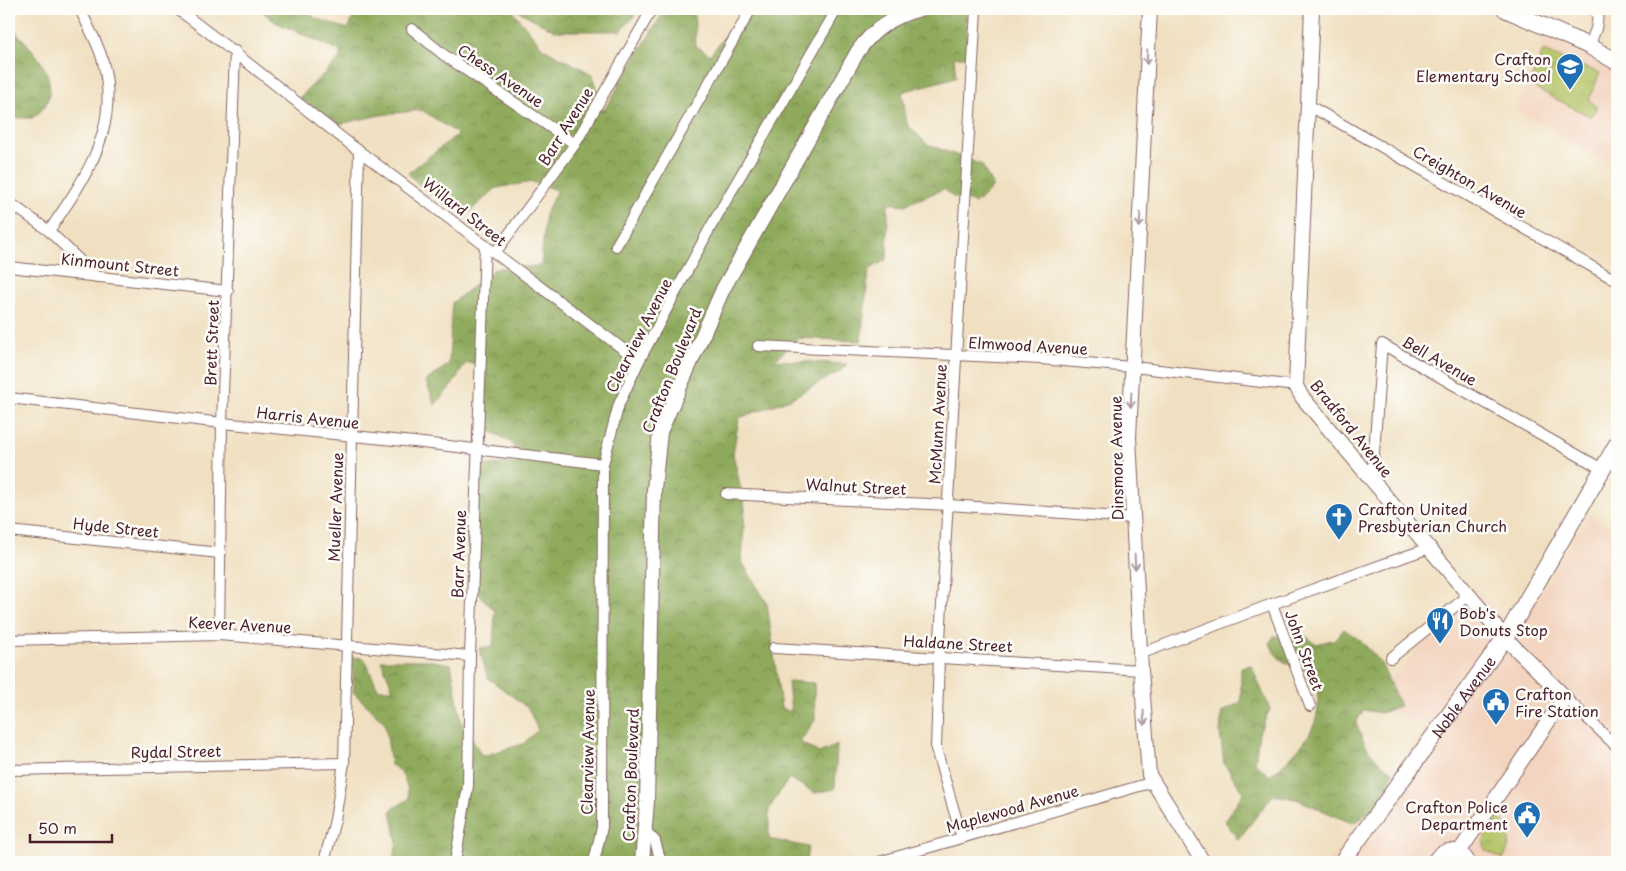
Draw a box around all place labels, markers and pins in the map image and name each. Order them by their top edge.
place label: Crafton Elementary School [1416,47,1551,87]
school or university icon: Crafton Elementary School [1555,52,1585,91]
place label: Crafton United Presbyterian Church [1358,497,1507,537]
church icon: Crafton United Presbyterian Church [1324,502,1354,541]
place label: Bob's Donuts Stop [1459,601,1548,641]
restaurant icon: Bob's Donuts Stop [1425,606,1455,645]
place label: Crafton Fire Station [1515,682,1599,722]
public building icon: Crafton Fire Station [1481,687,1511,726]
place label: Crafton Police Department [1405,795,1508,835]
public building icon: Crafton Police Department [1512,800,1542,839]

